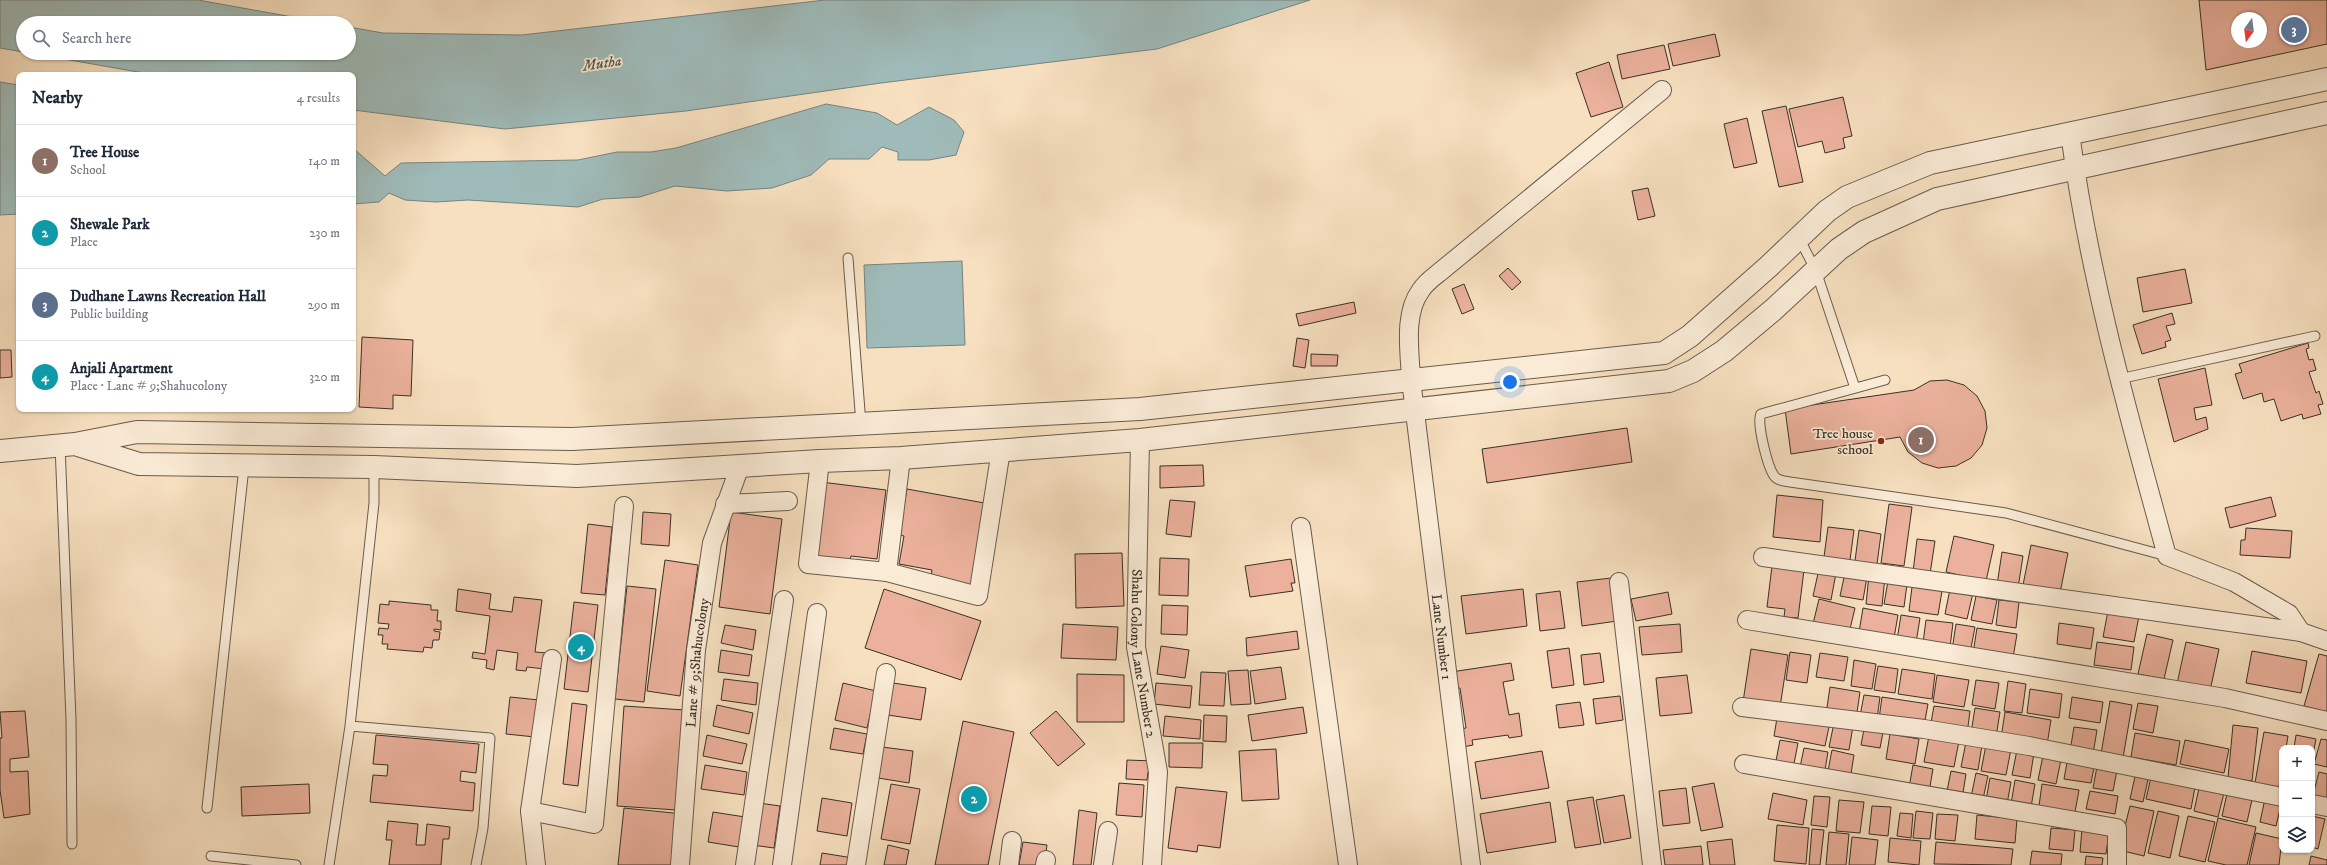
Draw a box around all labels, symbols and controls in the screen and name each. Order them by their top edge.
north arrow [2231,12,2267,48]
pin: 3 [2281,15,2307,45]
search box [16,16,356,60]
icon: search [30,27,52,49]
text: Search here [62,29,131,48]
water label: Mutha [581,51,623,76]
text: Nearby [32,87,82,109]
text: 4 results [297,90,340,106]
text: Tree House [70,143,139,162]
text: 1 [43,153,47,169]
text: 140 m [308,153,340,169]
text: School [70,162,106,178]
text: Shewale Park [70,215,150,234]
text: 2 [42,225,48,241]
text: 230 m [309,225,340,241]
text: Place [70,234,98,250]
text: Dudhane Lawns Recreation Hall [70,287,266,306]
text: 3 [43,297,47,313]
text: 290 m [308,297,340,313]
text: Public building [70,306,148,322]
text: Anjali Apartment [70,359,173,378]
text: 4 [41,369,49,385]
text: 320 m [309,369,340,385]
your location [1500,372,1520,392]
text: Place · Lane # 9;Shahucolony [70,378,227,394]
place label: Tree house school [1813,425,1874,459]
pin: 1 [1908,425,1934,455]
marker: Tree house school [1876,436,1886,446]
street label: Shahu Colony Lane Number 2 [1126,569,1160,739]
street label: Lane Number 1 [1427,593,1455,681]
street label: Lane # 9;Shahucolony [682,597,714,728]
pin: 4 [568,632,594,662]
map controls [2279,745,2315,853]
button: + [2279,745,2315,781]
button: − [2279,781,2315,817]
pin: 2 [961,784,987,814]
button: layers [2279,817,2315,853]

